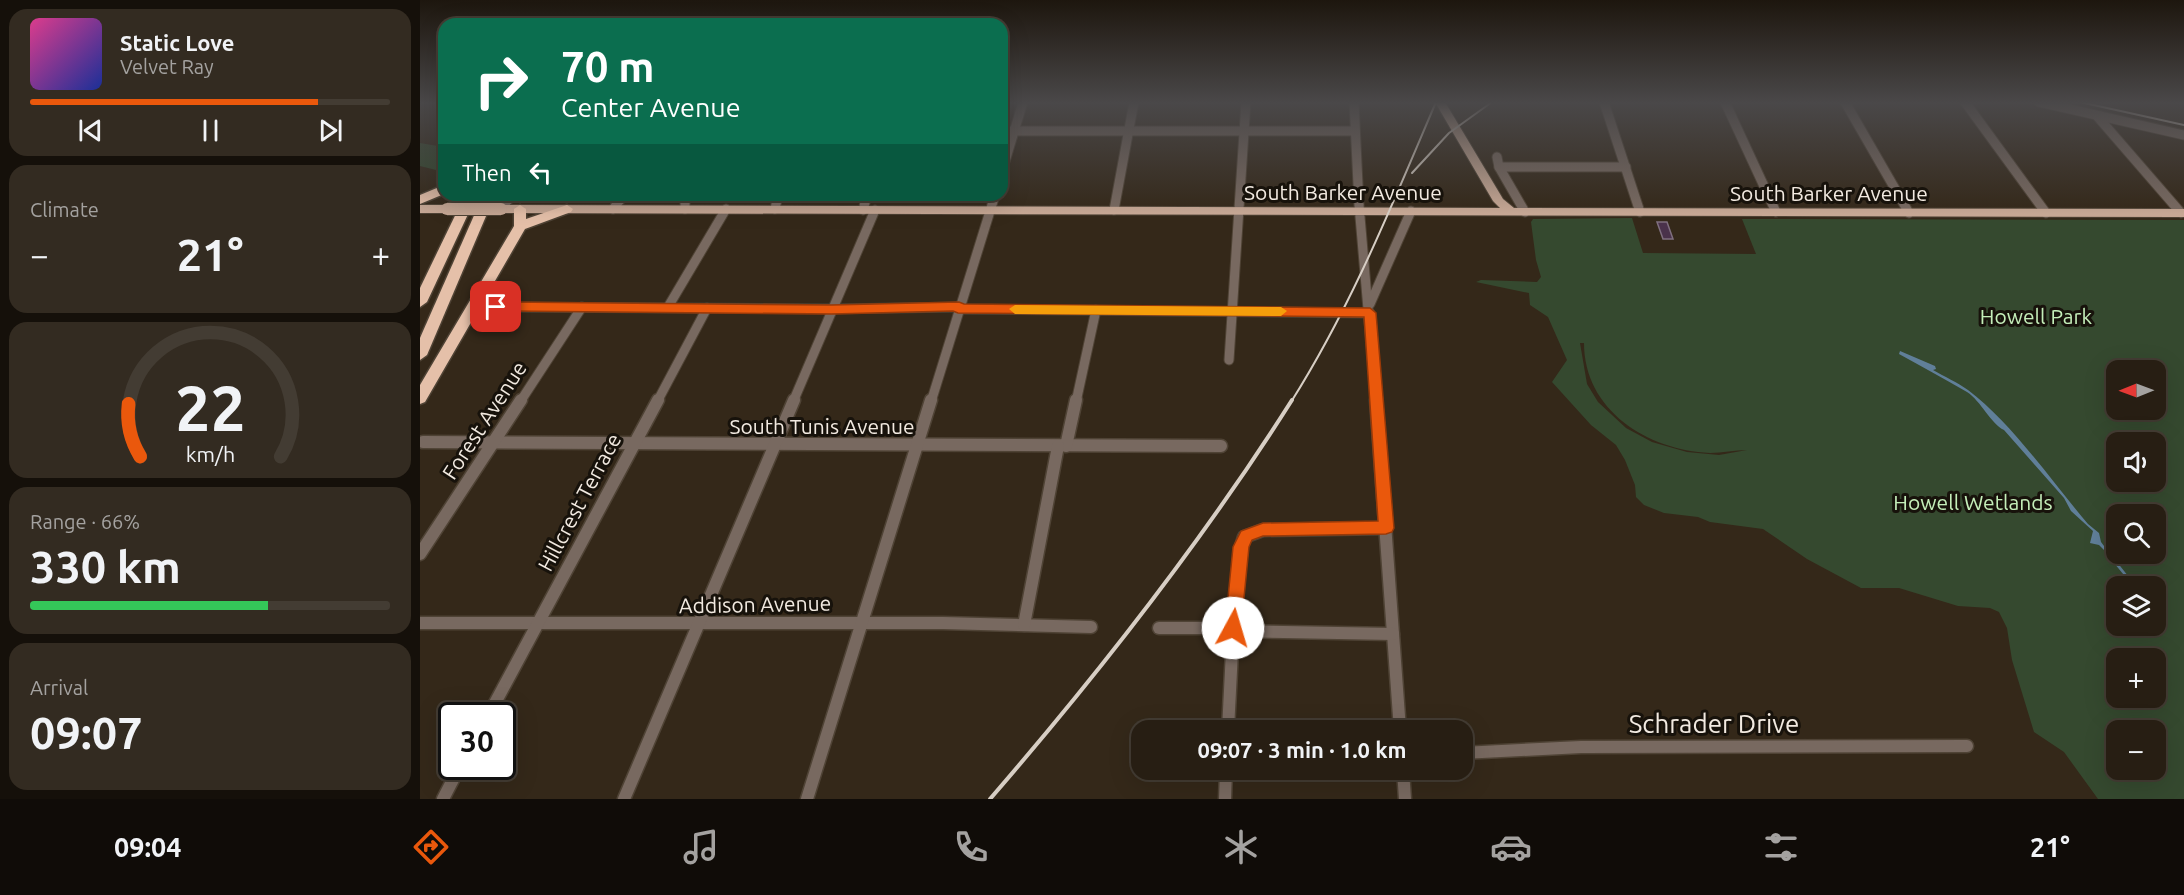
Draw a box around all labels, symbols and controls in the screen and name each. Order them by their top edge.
text: Static Love [120,30,235,55]
icon: right [462,42,540,120]
text: 70 m [561,43,655,90]
text: Velvet Ray [120,55,214,78]
text: Center Avenue [561,92,741,122]
icon: previous [74,114,107,147]
icon: pause [194,114,227,147]
icon: next [314,114,347,147]
icon: left [524,156,557,189]
text: Then [462,160,512,185]
street label: South Barker Avenue [1244,180,1442,204]
street label: South Barker Avenue [1730,181,1928,205]
text: Climate [30,198,99,221]
text: 21° [177,229,243,280]
text: − [30,236,49,273]
text: + [371,236,390,273]
pin [470,281,521,332]
icon: arrive [479,290,512,323]
park label: Howell Park [1980,304,2093,328]
street label: Forest Avenue [437,357,531,483]
north arrow [2106,360,2166,420]
map controls [2106,360,2166,780]
text: 22 [175,373,245,443]
street label: South Tunis Avenue [729,414,915,438]
street label: Hillcrest Terrace [533,429,625,575]
button: sound [2106,432,2166,492]
text: km/h [185,442,235,466]
park label: Howell Wetlands [1893,490,2053,514]
button: search [2106,504,2166,564]
text: Range · 66% [30,510,140,533]
text: 330 km [30,541,181,592]
button: layers [2106,576,2166,636]
street label: Addison Avenue [679,591,831,617]
position arrow [1201,596,1265,660]
button: + [2106,648,2166,708]
text: Arrival [30,676,88,699]
speed limit sign: 30 [438,702,516,780]
text: 09:07 [30,707,143,758]
street label: Schrader Drive [1629,709,1799,738]
button: − [2106,720,2166,780]
text: 09:07 · 3 min · 1.0 km [1197,737,1407,762]
icon: directions [410,826,452,868]
icon: music [680,826,722,868]
icon: phone [950,826,992,868]
icon: climate [1220,826,1262,868]
icon: car [1490,826,1532,868]
icon: filters [1760,826,1802,868]
text: 09:04 [114,832,182,862]
text: 21° [2030,832,2070,862]

